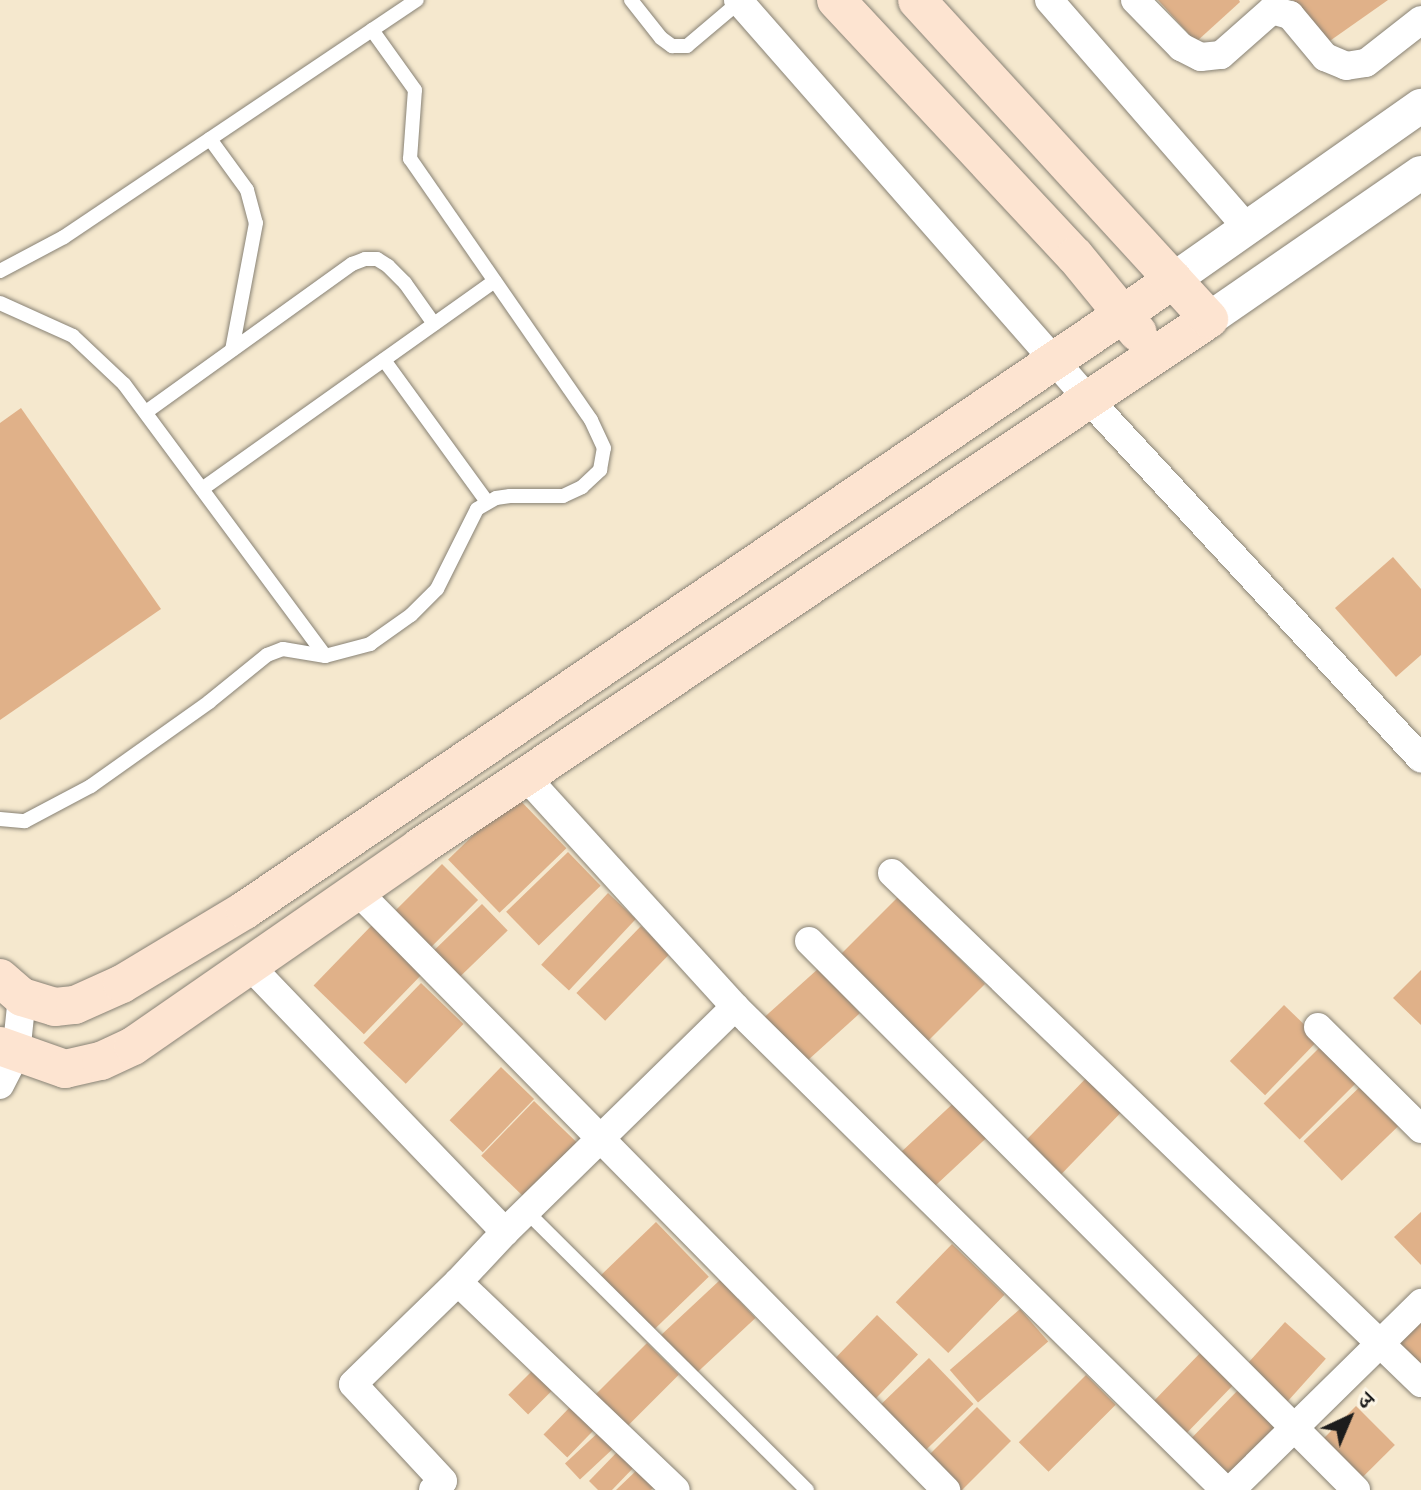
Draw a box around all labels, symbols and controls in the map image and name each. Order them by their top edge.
north arrow [1309,1378,1389,1458]
text: उ [1351,1386,1380,1415]

